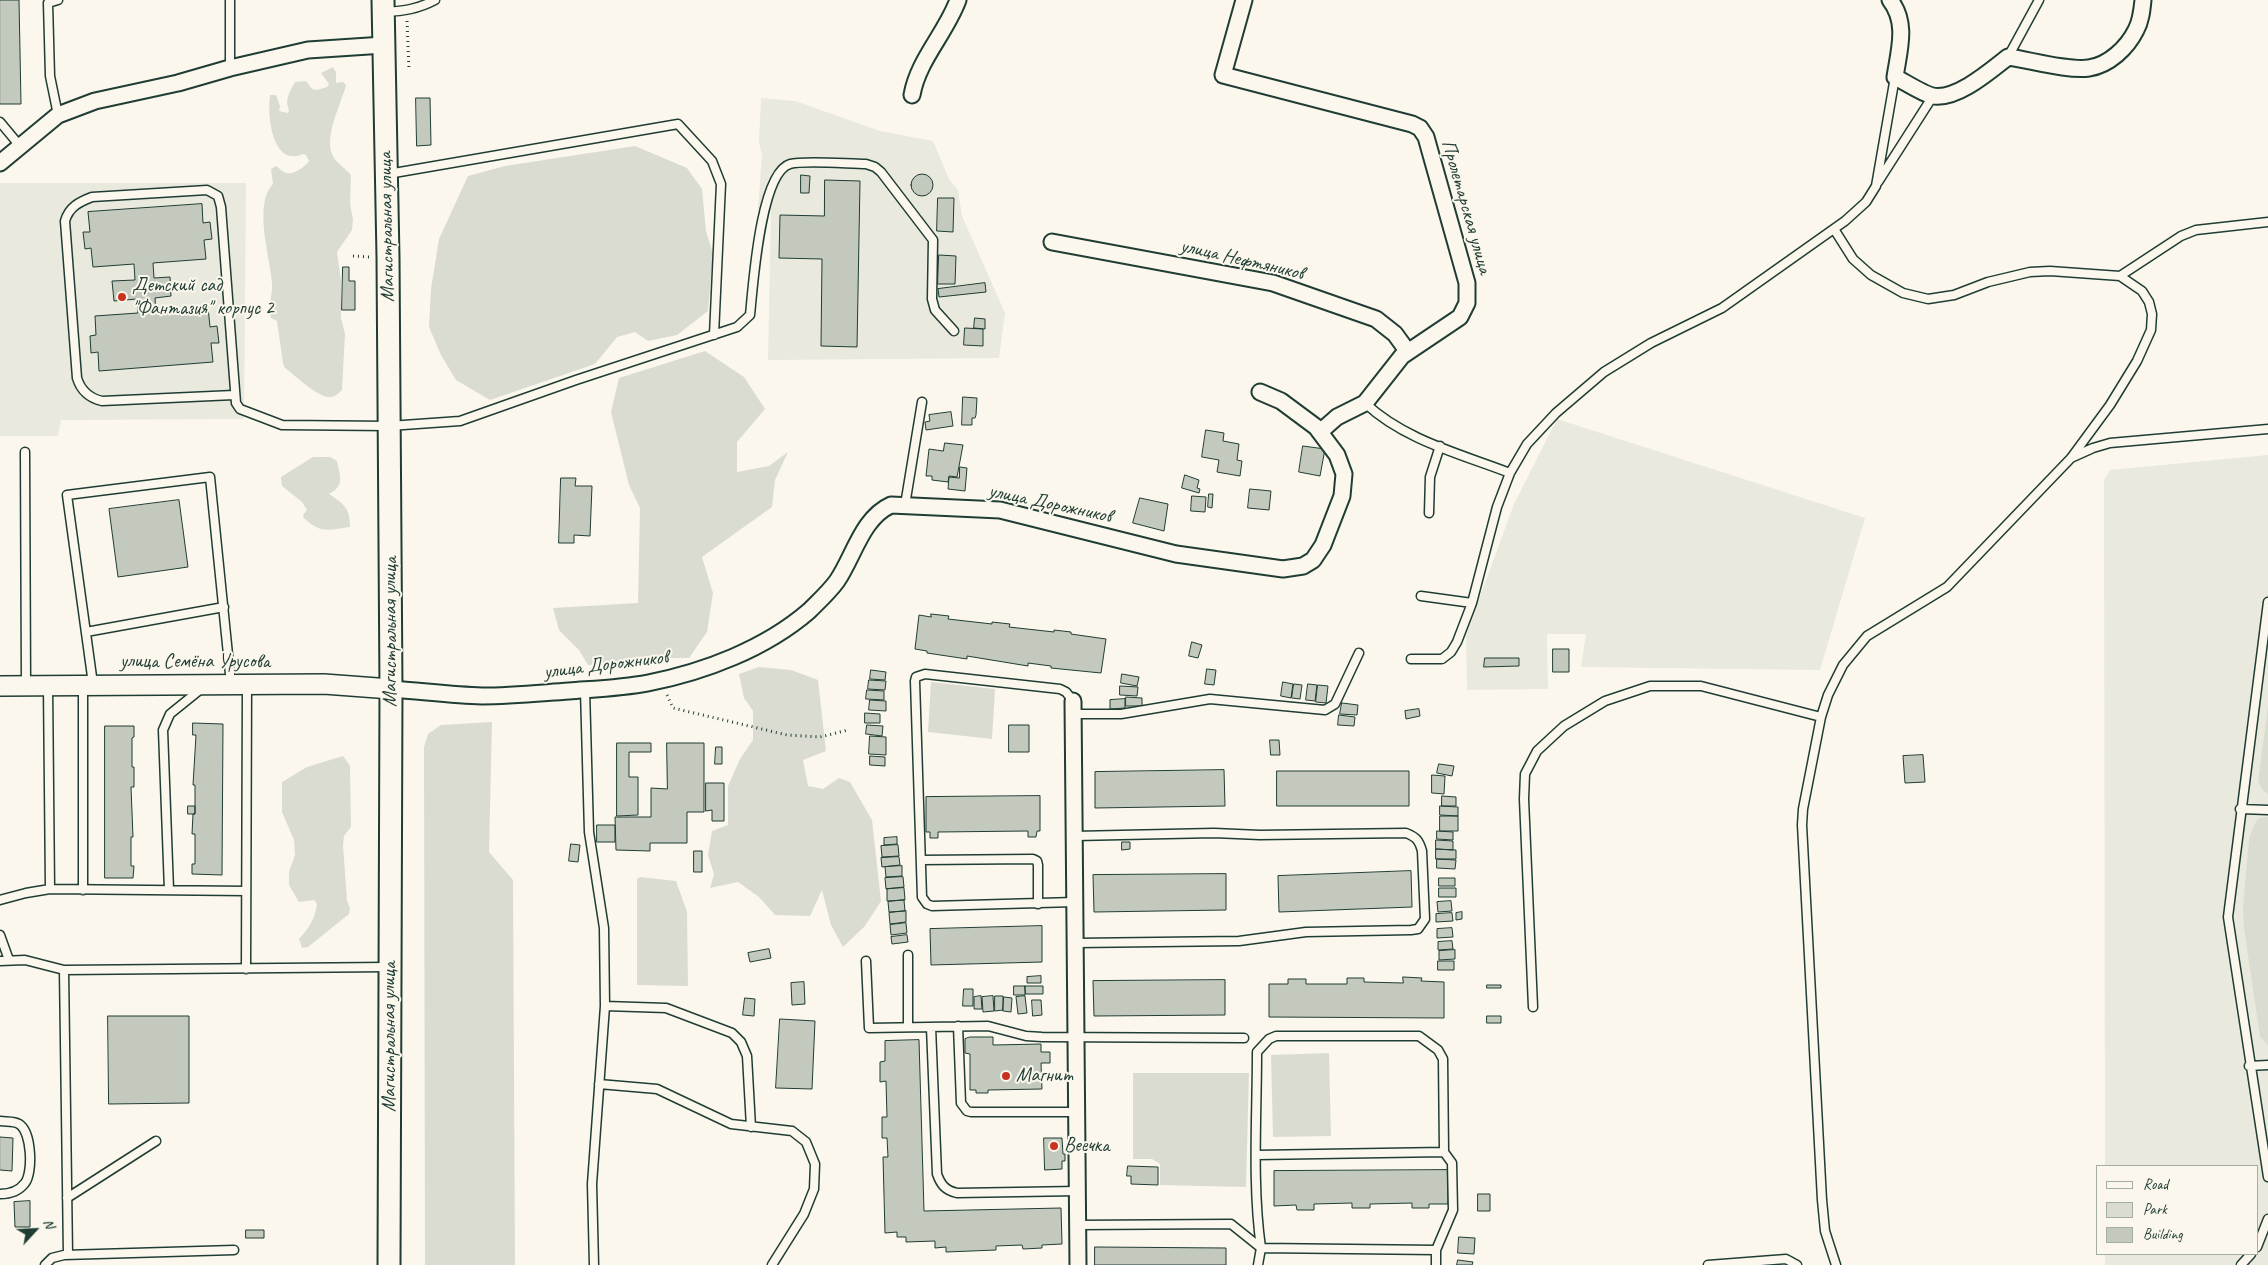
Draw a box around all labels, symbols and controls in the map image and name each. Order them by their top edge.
street label: Пролетарская улица [1435,137,1497,277]
street label: Магистральная улица [374,152,400,302]
street label: улица Нефтяников [1178,234,1306,286]
place label: Детский сад "Фантазия" корпус 2 [132,274,274,321]
marker: Детский сад "Фантазия" корпус 2 [116,291,128,303]
street label: улица Дорожников [986,479,1114,529]
street label: Магистральная улица [379,557,403,707]
street label: улица Дорожников [542,645,670,685]
street label: улица Семёна Урусова [120,650,270,674]
street label: Магистральная улица [378,962,402,1112]
place label: Магнит [1016,1064,1073,1088]
marker: Магнит [1000,1070,1012,1082]
place label: Веечка [1064,1134,1109,1158]
marker: Веечка [1048,1140,1060,1152]
legend [2096,1165,2258,1255]
text: Road [2143,1175,2168,1194]
text: Park [2143,1200,2167,1219]
north arrow [10,1205,60,1255]
text: N [40,1216,59,1231]
text: Building [2143,1225,2182,1244]

